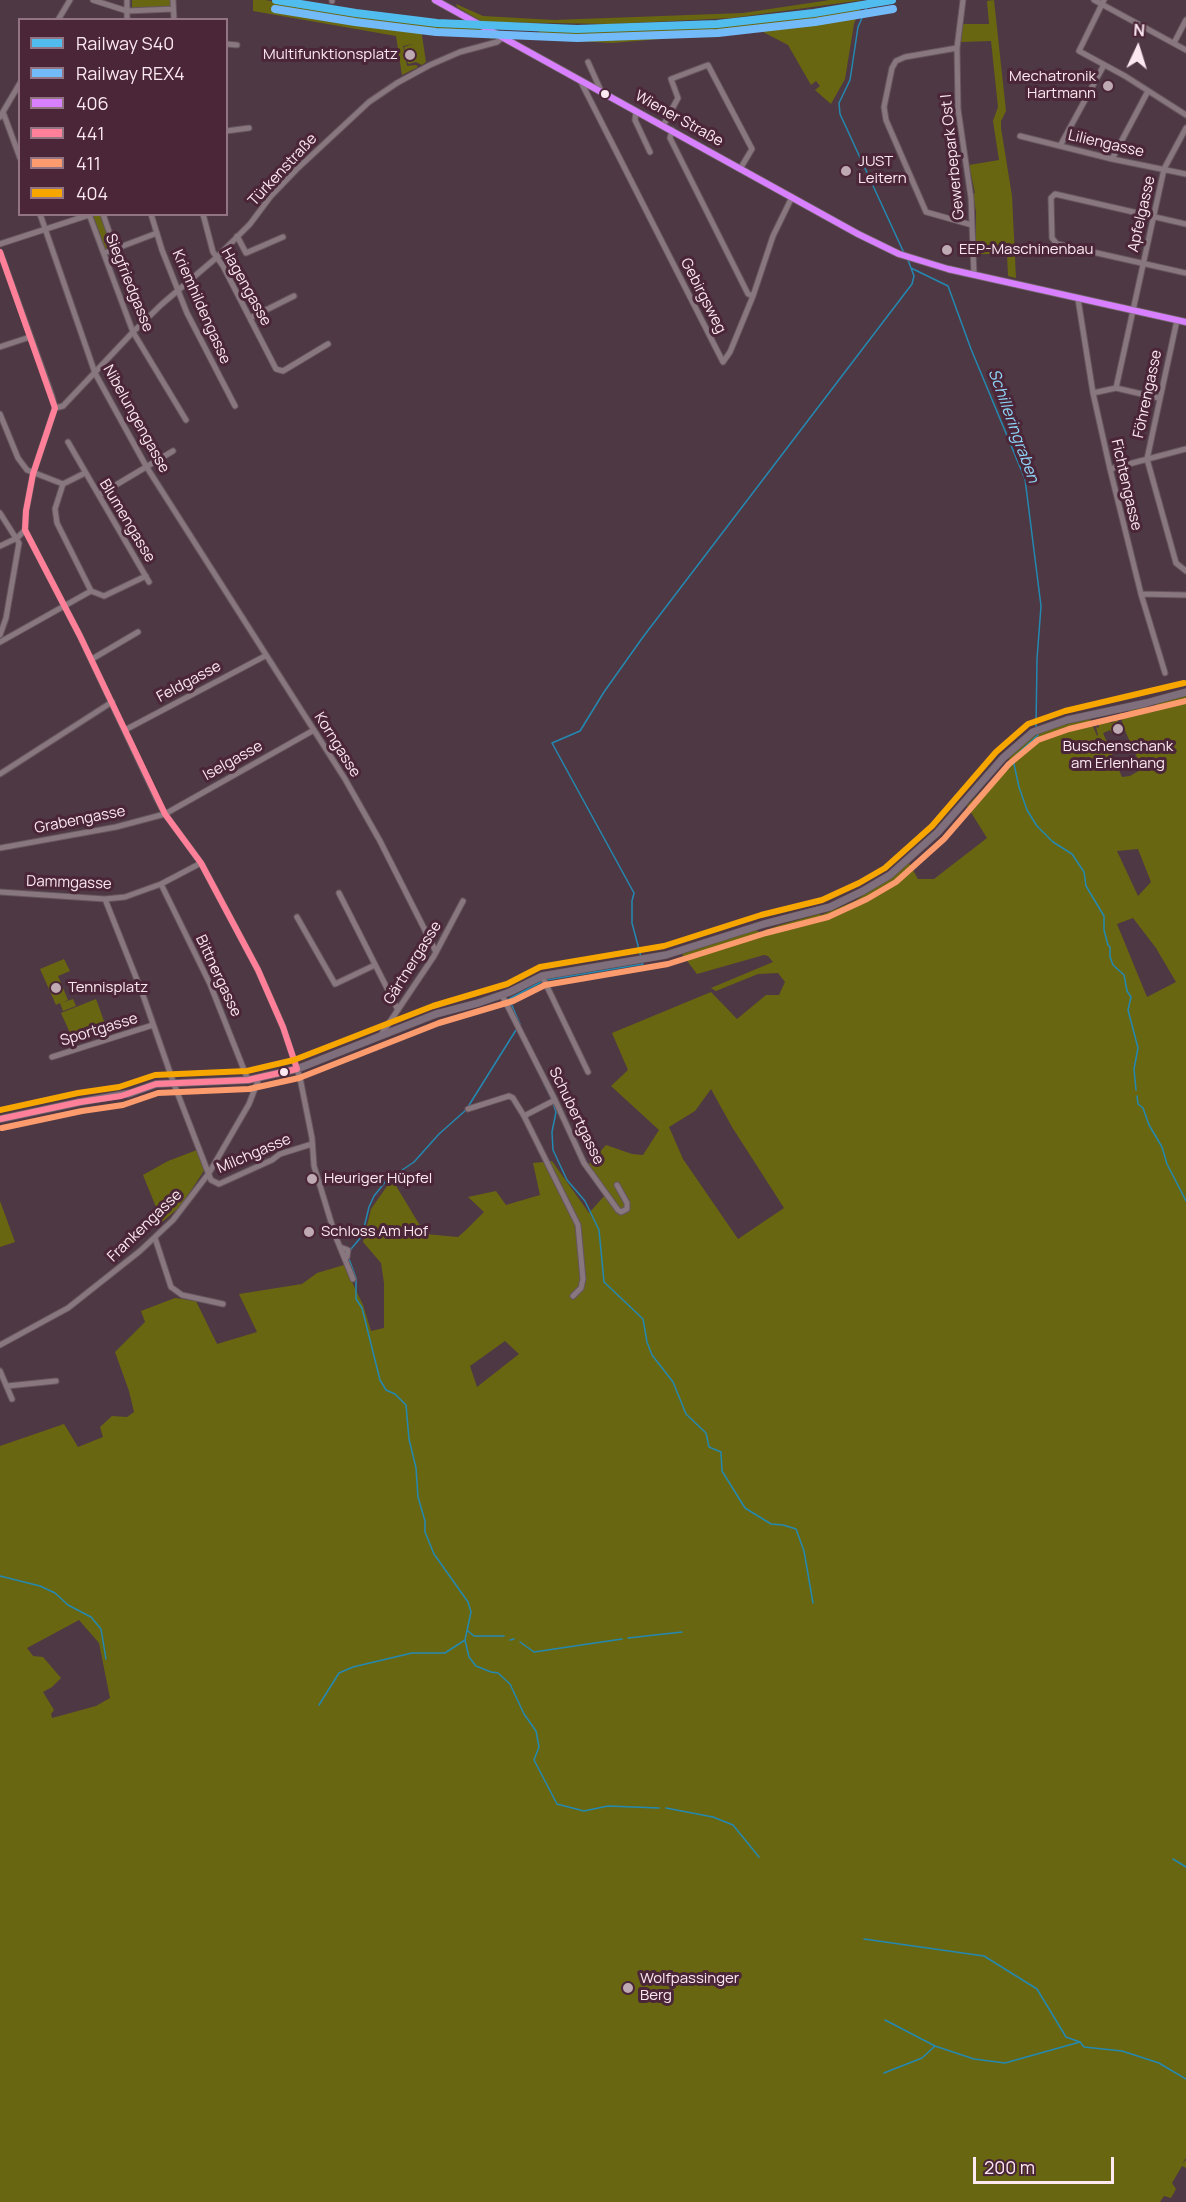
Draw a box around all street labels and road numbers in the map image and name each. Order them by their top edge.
street label: Wiener Straße [632,87,726,151]
street label: Gewerbepark Ost I [937,93,969,221]
street label: Liliengasse [1066,127,1146,161]
street label: Türkenstraße [245,130,321,210]
street label: Apfelgasse [1125,174,1159,254]
street label: Siegfriedgasse [101,231,157,335]
street label: Hagengasse [217,245,275,329]
street label: Kriemhildengasse [168,247,234,367]
street label: Gebirgsweg [676,255,730,337]
street label: Föhrengasse [1130,348,1166,440]
street label: Nibelungengasse [99,362,173,476]
street label: Fichtengasse [1107,438,1145,532]
street label: Blumengasse [95,476,159,566]
street label: Feldgasse [154,658,224,706]
street label: Korngasse [310,709,364,781]
street label: Iselgasse [200,737,266,785]
street label: Grabengasse [33,802,127,838]
street label: Dammgasse [26,873,112,893]
street label: Gärtnergasse [380,918,446,1008]
street label: Bittnergasse [191,932,245,1020]
street label: Sportgasse [58,1010,140,1050]
street label: Schubertgasse [545,1064,607,1168]
street label: Milchgasse [214,1130,294,1178]
street label: Frankengasse [104,1186,186,1266]

